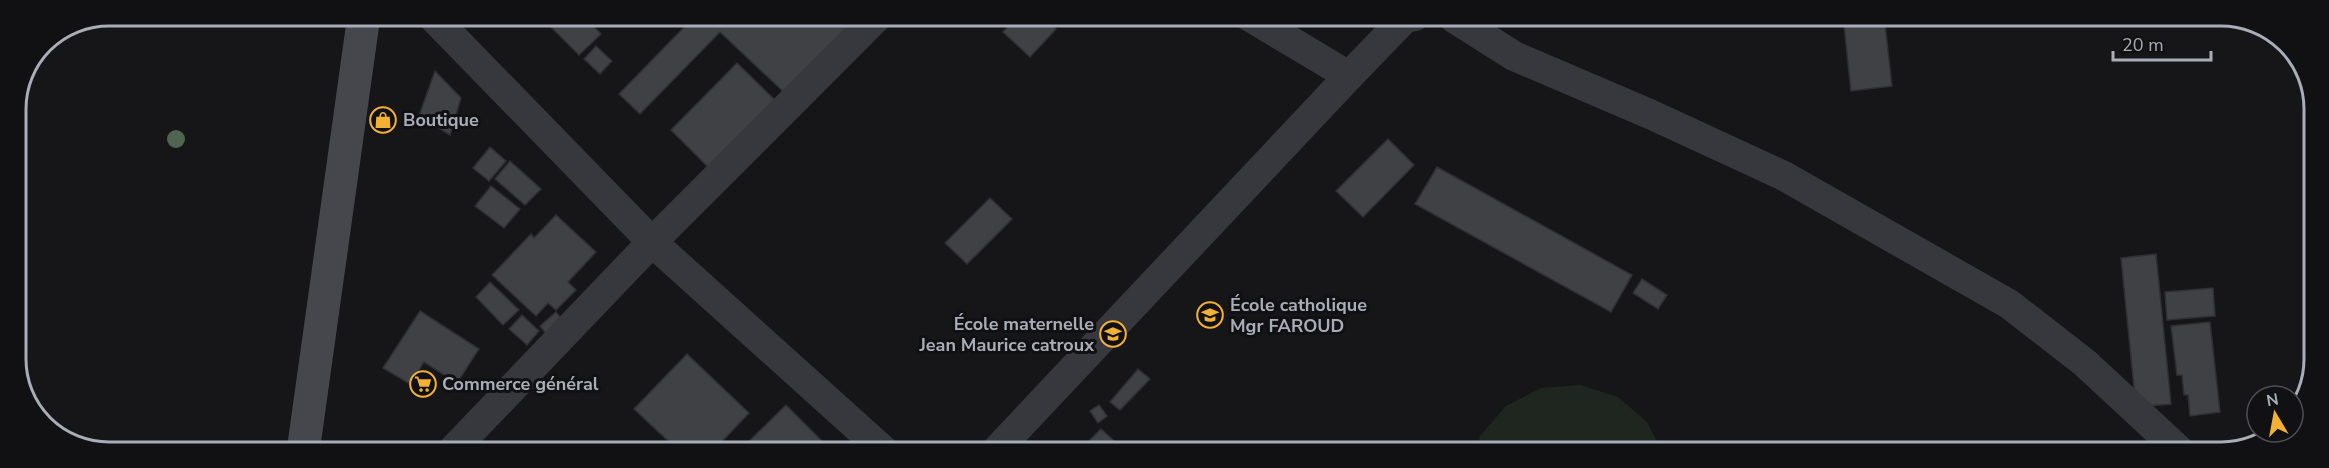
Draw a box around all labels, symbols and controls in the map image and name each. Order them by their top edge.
scale bar [2113,24,2210,62]
text: 20 m [2122,33,2164,57]
shop icon: Boutique [368,105,398,135]
place label: Boutique [403,108,479,132]
place label: École catholique Mgr FAROUD [1230,293,1367,338]
school or university icon: École catholique Mgr FAROUD [1195,300,1225,330]
place label: École maternelle Jean Maurice catroux [918,312,1094,357]
school or university icon: École maternelle Jean Maurice catroux [1098,319,1128,349]
supermarket icon: Commerce général [408,369,438,399]
place label: Commerce général [442,372,599,396]
north arrow [2245,384,2305,444]
text: N [2265,388,2280,412]

